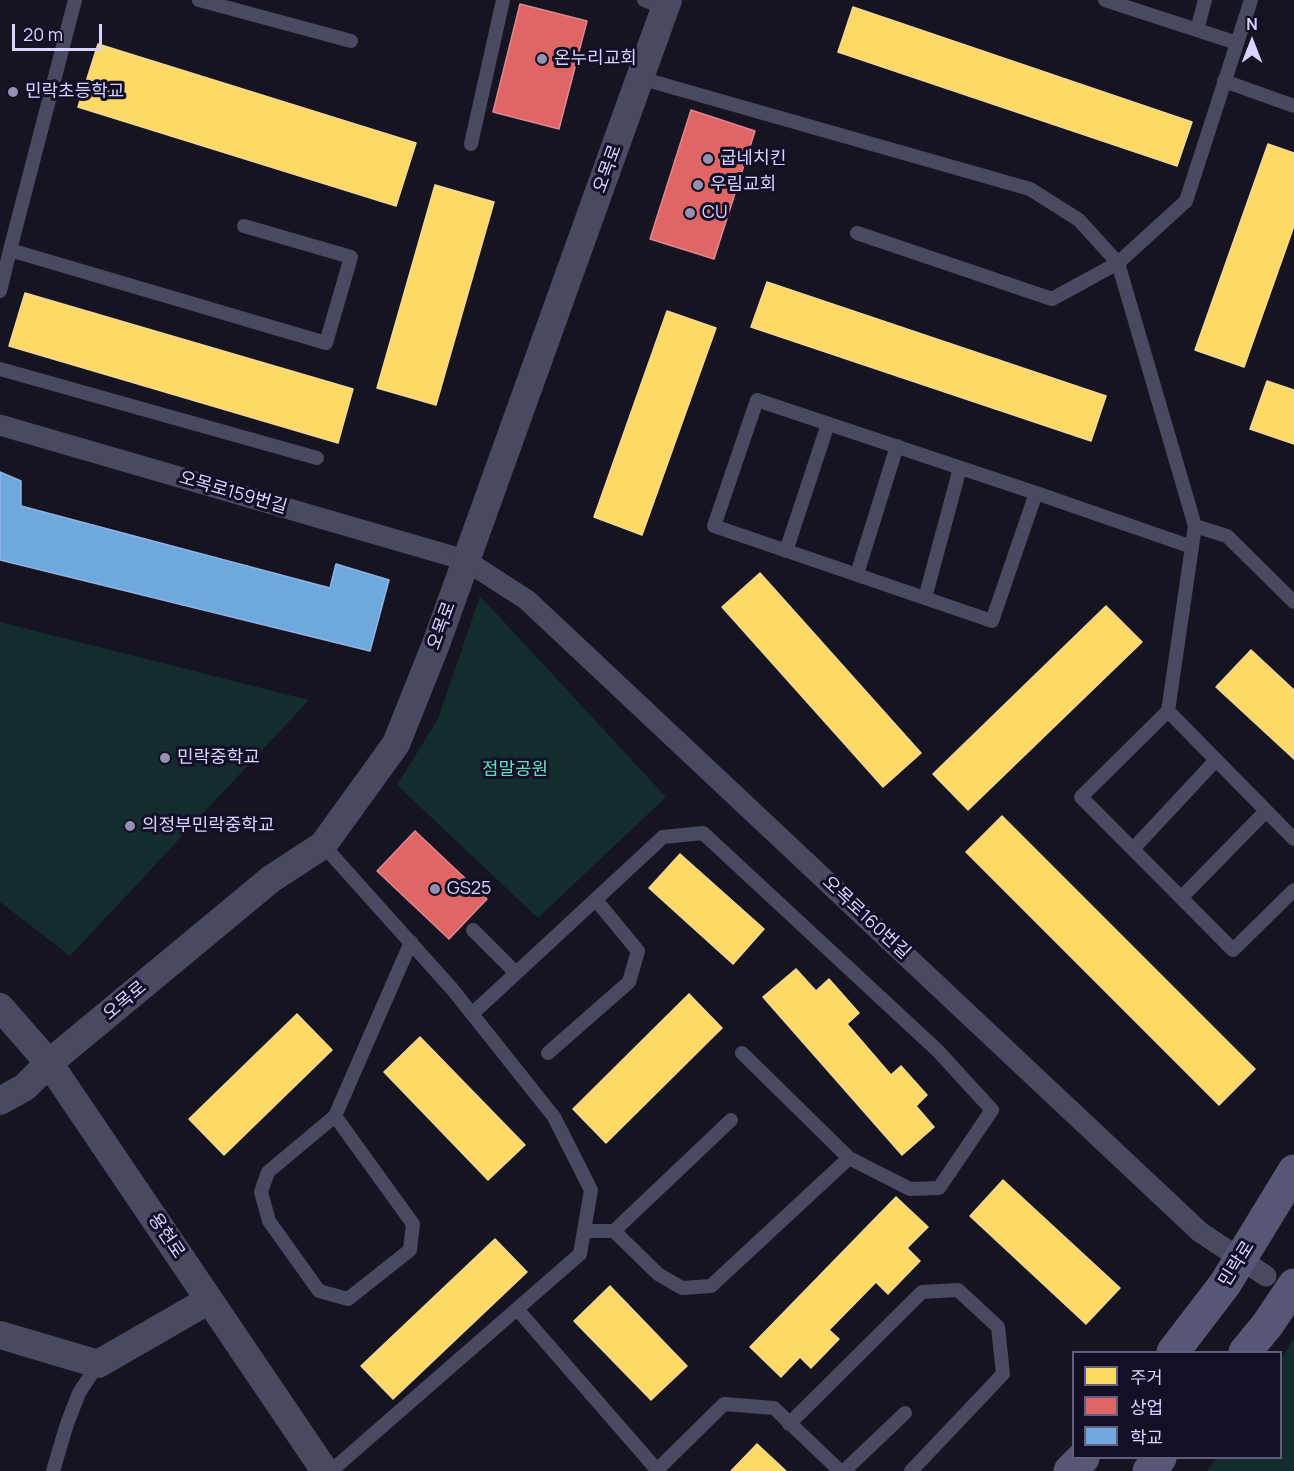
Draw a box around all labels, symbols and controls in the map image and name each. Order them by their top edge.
scale bar [15,12,105,50]
north arrow [1222,12,1282,72]
text: N [1246,13,1258,35]
text: 20 m [23,22,63,46]
place label: 온누리교회 [554,48,637,70]
marker: 온누리교회 [535,52,549,66]
place label: 민락초등학교 [25,81,124,103]
marker: 민락초등학교 [6,85,20,99]
street label: 오목로 [589,142,627,196]
place label: 굽네치킨 [720,148,786,170]
marker: 굽네치킨 [701,152,715,166]
place label: 우림교회 [710,174,776,196]
marker: 우림교회 [691,178,705,192]
place label: CU [702,202,728,224]
marker: CU [683,206,697,220]
street label: 오목로159번길 [176,467,290,519]
street label: 오목로 [423,599,461,653]
place label: 민락중학교 [177,747,260,769]
marker: 민락중학교 [158,751,172,765]
park label: 점말공원 [482,759,548,781]
place label: 의정부민락중학교 [142,815,274,837]
marker: 의정부민락중학교 [123,819,137,833]
street label: 오목로160번길 [818,872,914,964]
place label: GS25 [447,878,491,900]
marker: GS25 [428,882,442,896]
street label: 오목로 [99,977,151,1025]
street label: 용현로 [143,1209,189,1263]
street label: 민락로 [1215,1237,1259,1291]
legend [1072,1351,1282,1459]
text: 주거 [1130,1365,1163,1389]
text: 상업 [1130,1395,1163,1419]
text: 학교 [1130,1425,1163,1449]

